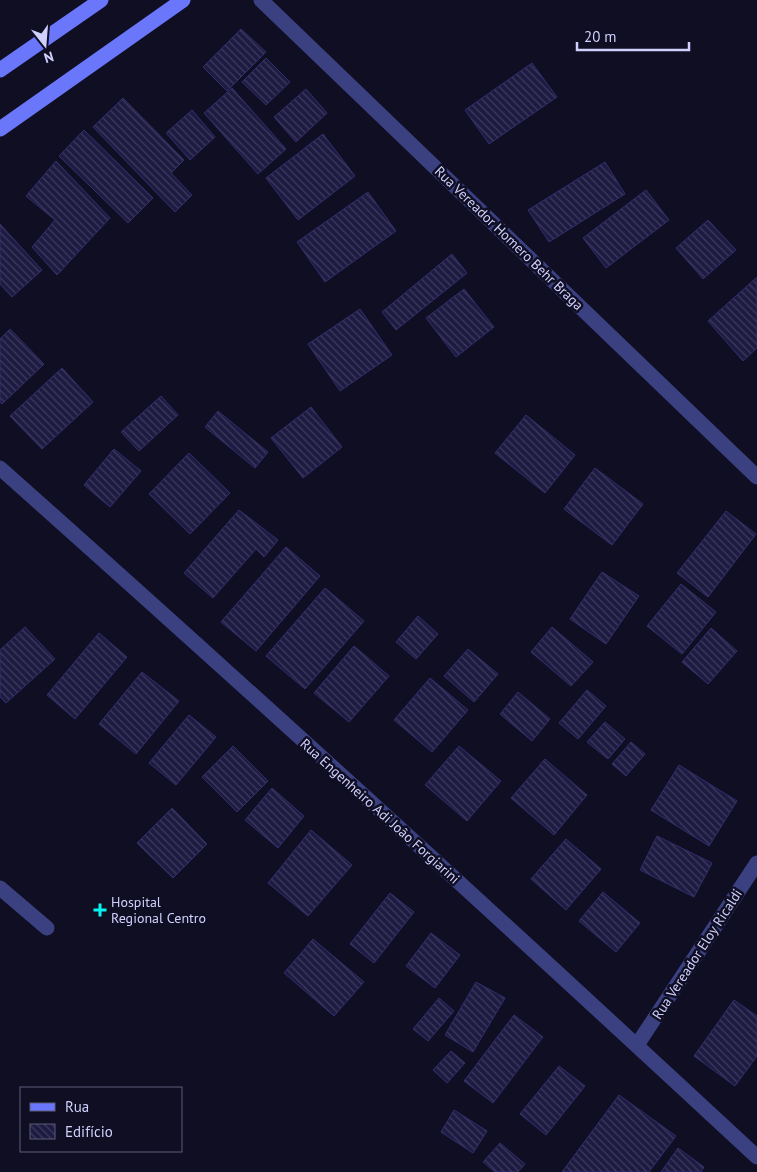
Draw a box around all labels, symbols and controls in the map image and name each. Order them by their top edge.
north arrow [20,20,70,70]
scale bar [577,20,690,52]
text: 20 m [584,27,617,46]
text: N [42,47,56,67]
street label: Rua Vereador Homero Behr Braga [431,162,587,314]
street label: Rua Engenheiro Adi João Forgiarini [296,735,464,887]
street label: Rua Vereador Eloy Ricaldi [648,885,746,1023]
place label: Hospital Regional Centro [111,893,206,927]
marker: Hospital Regional Centro [93,903,107,917]
legend [20,1087,182,1152]
text: Rua [65,1097,89,1116]
text: Edifício [65,1122,113,1141]

